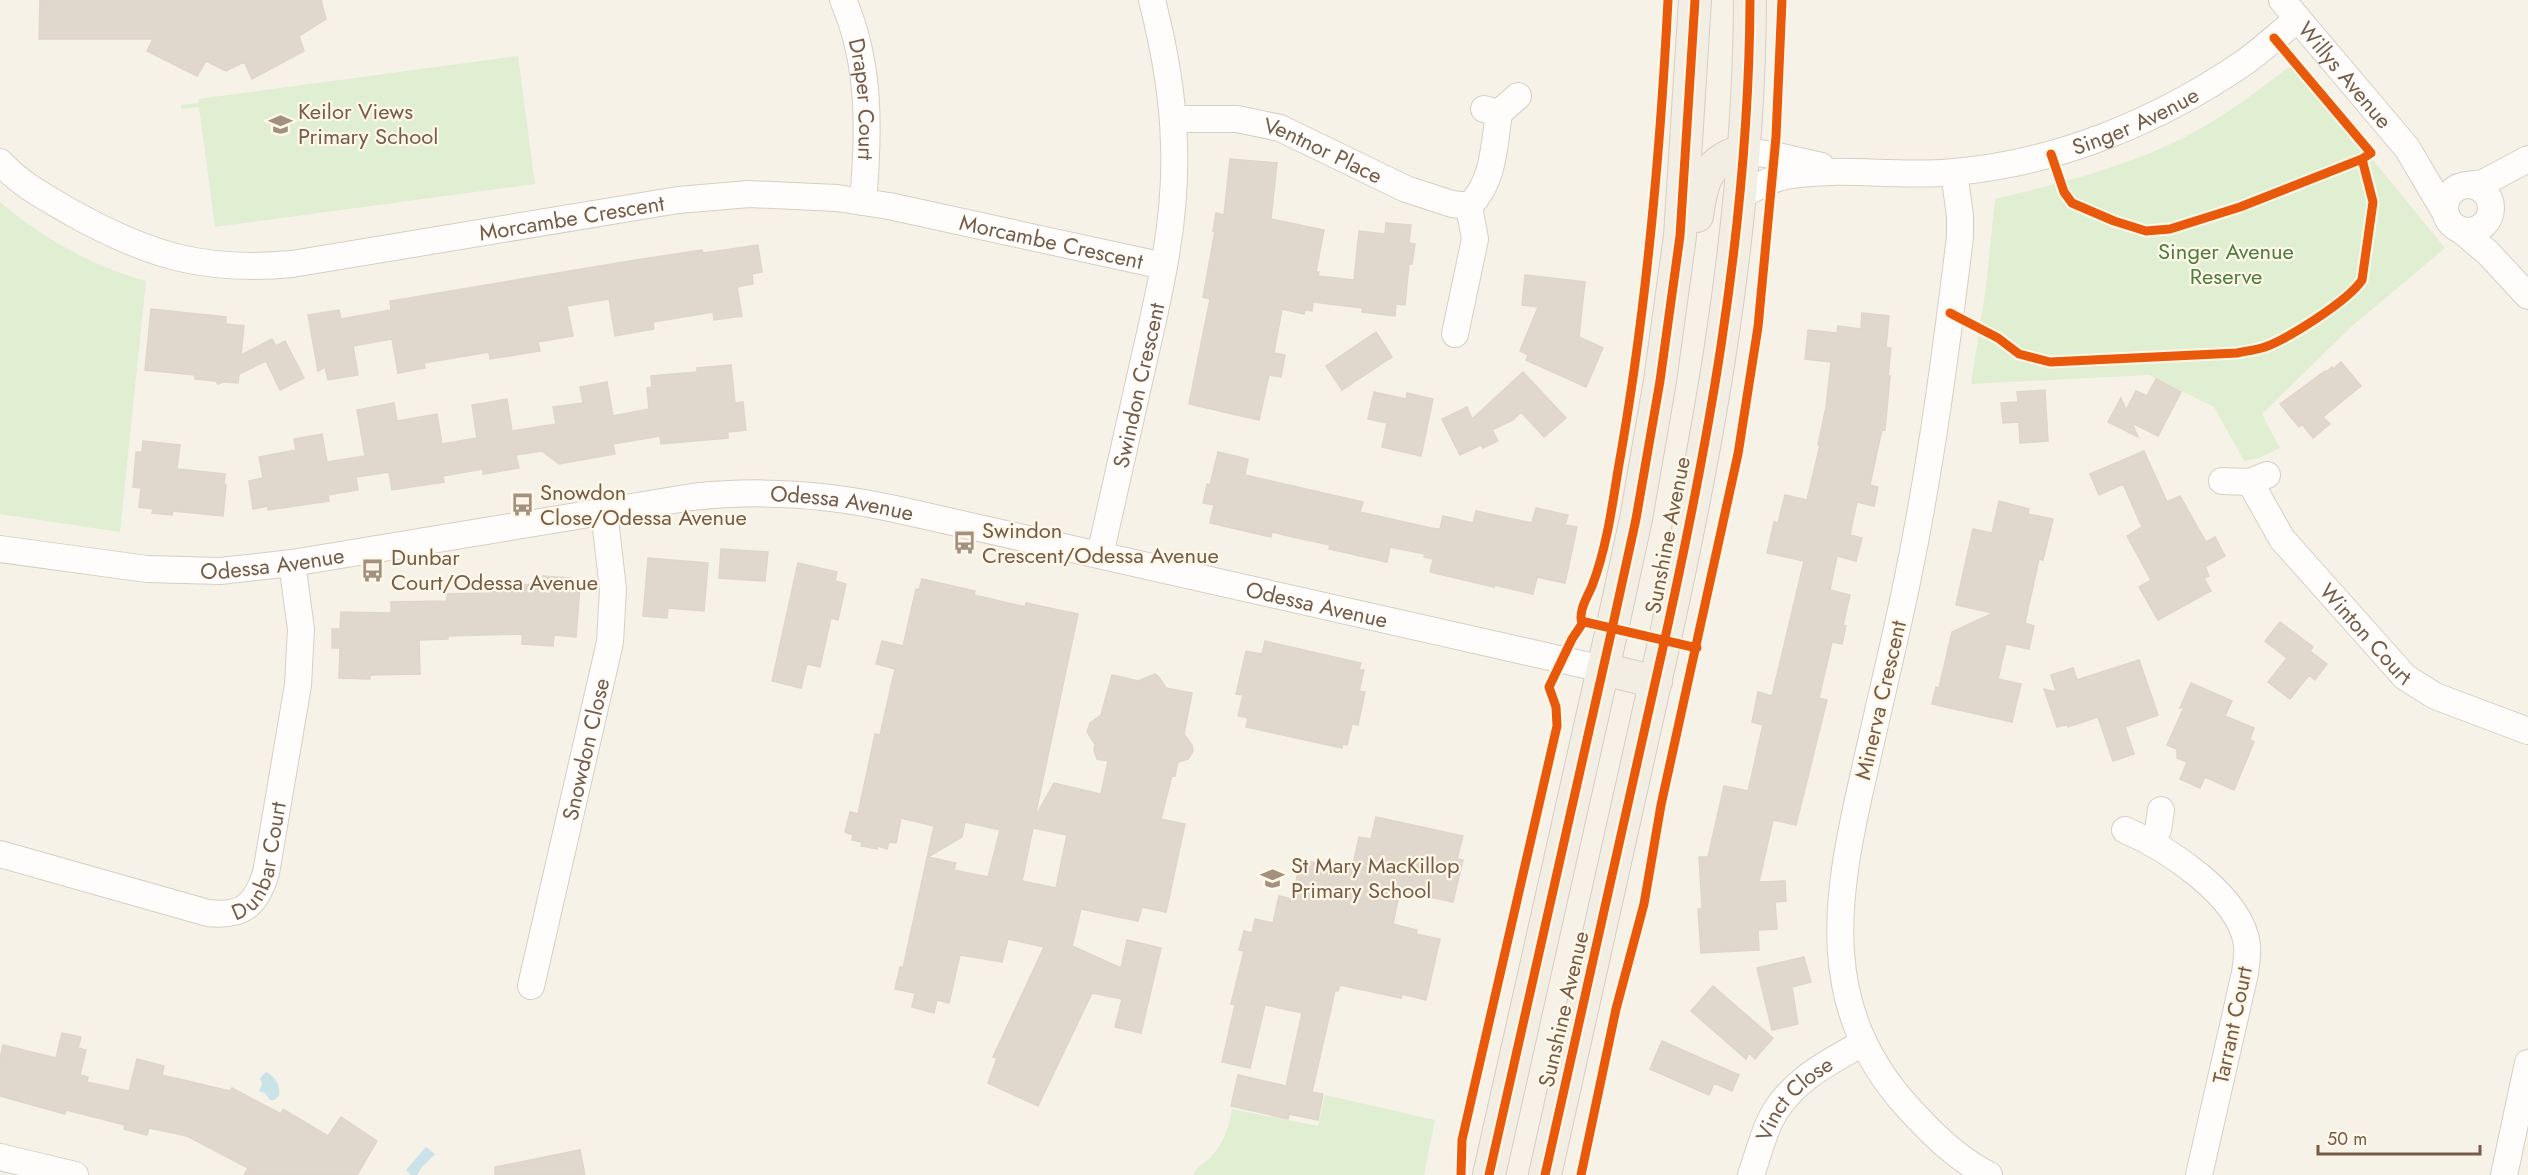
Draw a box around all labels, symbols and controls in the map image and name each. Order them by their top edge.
street label: Willys Avenue [2291,14,2400,135]
street label: Draper Court [841,35,883,162]
street label: Singer Avenue [2068,78,2205,163]
place label: Keilor Views Primary School [298,95,438,152]
street label: Ventnor Place [1261,109,1388,191]
school or university icon: Keilor Views Primary School [267,111,293,137]
street label: Morcambe Crescent [477,186,667,249]
street label: Morcambe Crescent [957,206,1147,277]
park label: Singer Avenue Reserve [2158,235,2294,292]
street label: Swindon Crescent [1104,299,1173,471]
street label: Sunshine Avenue [1636,454,1698,616]
place label: Snowdon Close/Odessa Avenue [540,476,747,533]
street label: Odessa Avenue [770,477,917,529]
bus stop icon: Snowdon Close/Odessa Avenue [509,492,535,518]
place label: Swindon Crescent/Odessa Avenue [982,514,1219,571]
bus stop icon: Swindon Crescent/Odessa Avenue [951,530,977,556]
street label: Odessa Avenue [200,539,346,587]
place label: Dunbar Court/Odessa Avenue [391,541,598,598]
bus stop icon: Dunbar Court/Odessa Avenue [360,557,386,583]
street label: Odessa Avenue [1243,573,1391,636]
street label: Winton Court [2312,576,2418,693]
street label: Minerva Crescent [1846,616,1914,783]
street label: Snowdon Close [554,675,617,824]
street label: Dunbar Court [226,799,294,928]
place label: St Mary MacKillop Primary School [1291,849,1460,906]
school or university icon: St Mary MacKillop Primary School [1260,865,1286,891]
street label: Sunshine Avenue [1529,928,1597,1090]
street label: Tarrant Court [2204,963,2260,1087]
street label: Vinct Close [1747,1048,1839,1146]
scale bar [2318,1118,2480,1156]
text: 50 m [2327,1126,2367,1152]

